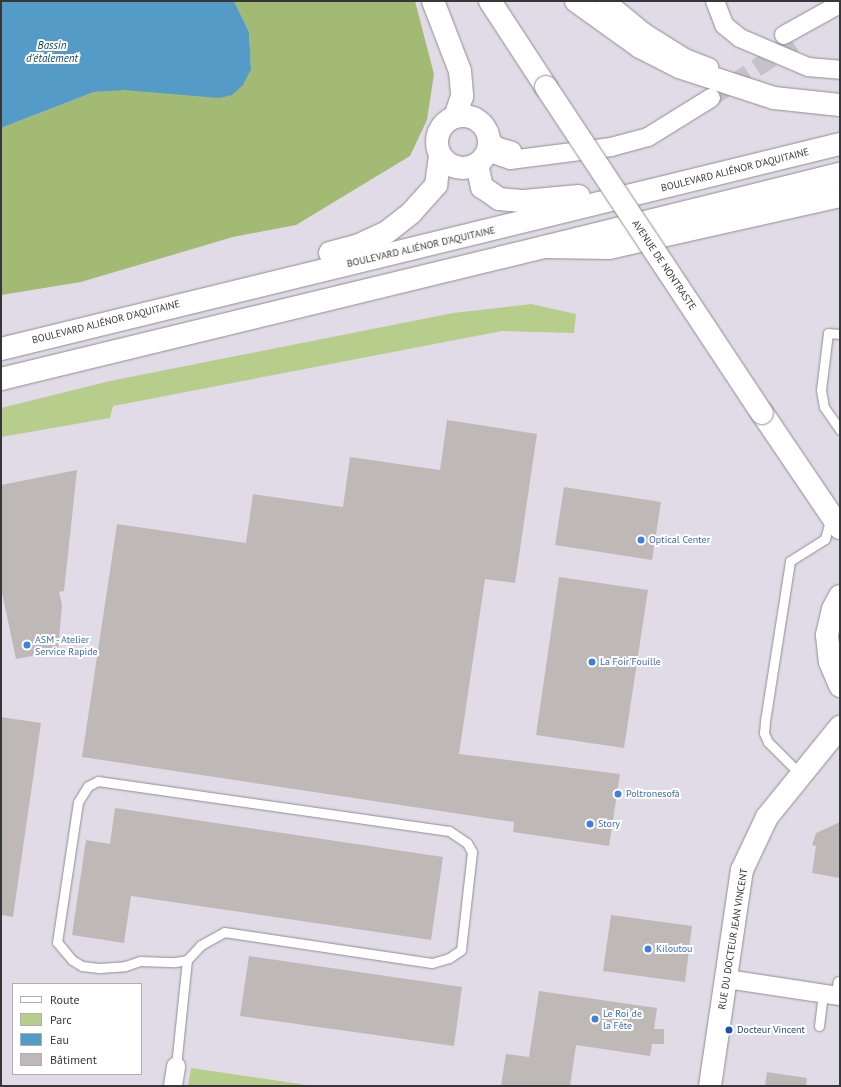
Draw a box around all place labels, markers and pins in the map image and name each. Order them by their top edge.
place label: Optical Center [649,534,710,546]
marker: Optical Center [636,535,646,545]
place label: ASM - Atelier Service Rapide [35,633,98,656]
marker: ASM - Atelier Service Rapide [22,640,32,650]
place label: La Foir'Fouille [600,656,661,668]
marker: La Foir'Fouille [587,657,597,667]
place label: Poltronesofà [626,788,680,800]
marker: Poltronesofà [613,789,623,799]
place label: Story [598,818,620,830]
marker: Story [585,819,595,829]
place label: Kiloutou [656,943,692,955]
marker: Kiloutou [643,944,653,954]
place label: Le Roi de la Fête [603,1007,642,1030]
marker: Le Roi de la Fête [590,1014,600,1024]
place label: Docteur Vincent [737,1024,805,1036]
marker: Docteur Vincent [724,1025,734,1035]

